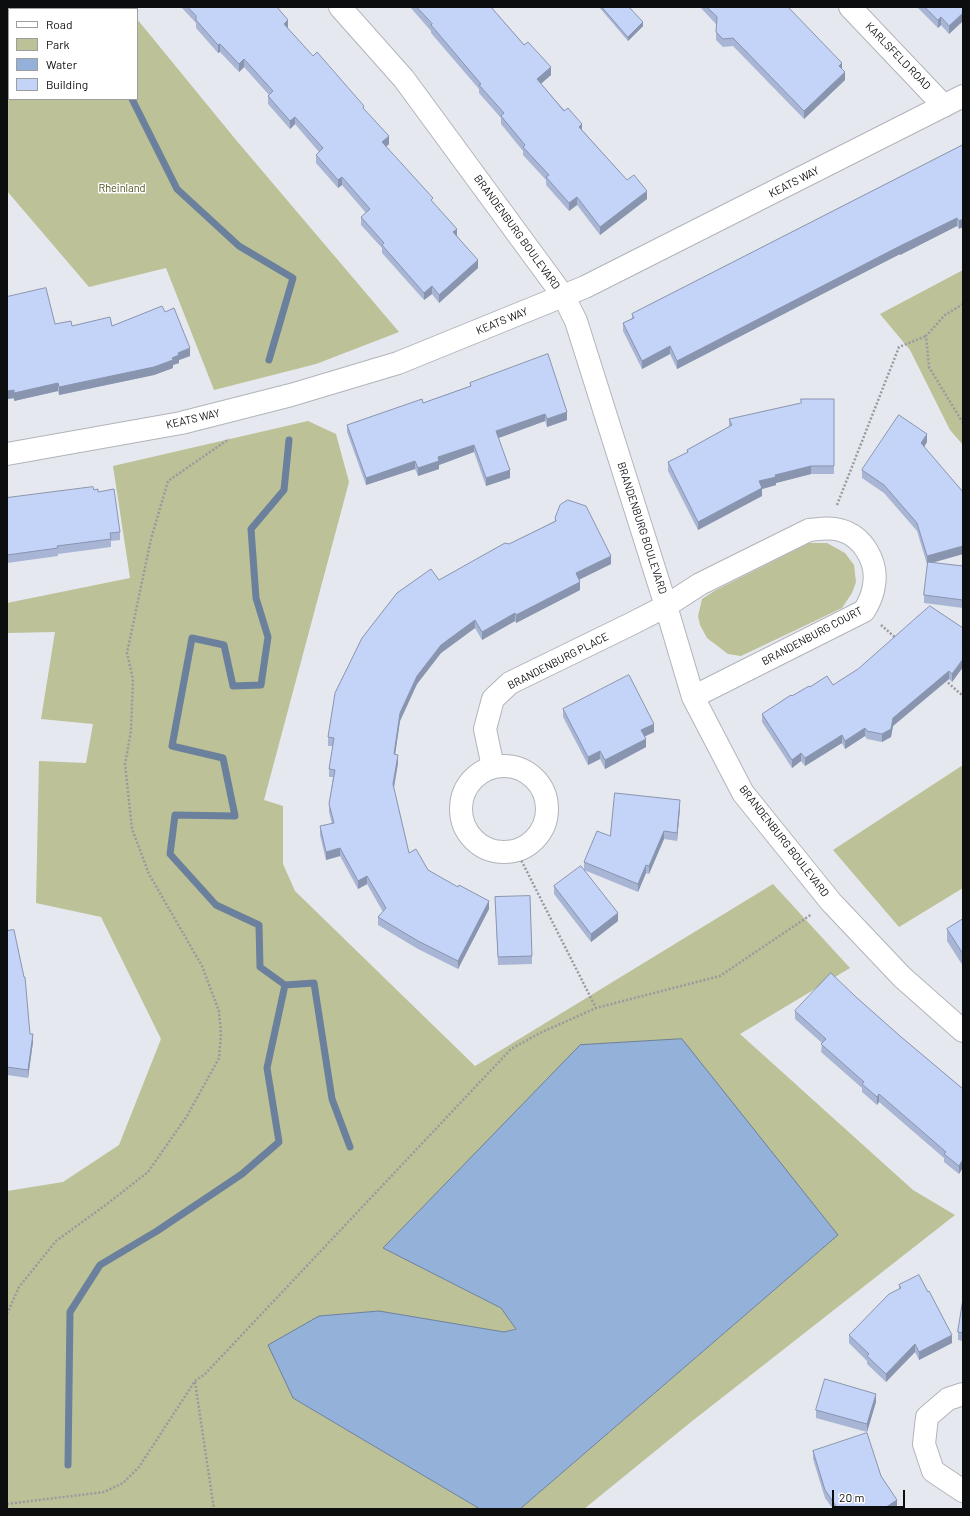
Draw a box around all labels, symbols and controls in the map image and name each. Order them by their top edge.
legend [8,8,138,100]
text: Road [46,17,73,31]
street label: KARLSFELD ROAD [863,20,933,92]
text: Park [46,37,70,51]
text: Water [46,57,77,71]
text: Building [46,77,88,91]
street label: KEATS WAY [767,164,821,200]
street label: BRANDENBURG BOULEVARD [471,172,563,292]
park label: Rheinland [98,181,146,195]
street label: KEATS WAY [474,305,530,337]
street label: KEATS WAY [165,406,221,432]
street label: BRANDENBURG BOULEVARD [614,460,670,596]
street label: BRANDENBURG COURT [759,604,865,668]
street label: BRANDENBURG PLACE [505,630,611,692]
street label: BRANDENBURG BOULEVARD [736,783,832,899]
scale bar [834,1482,907,1508]
text: 20 m [839,1490,865,1504]

